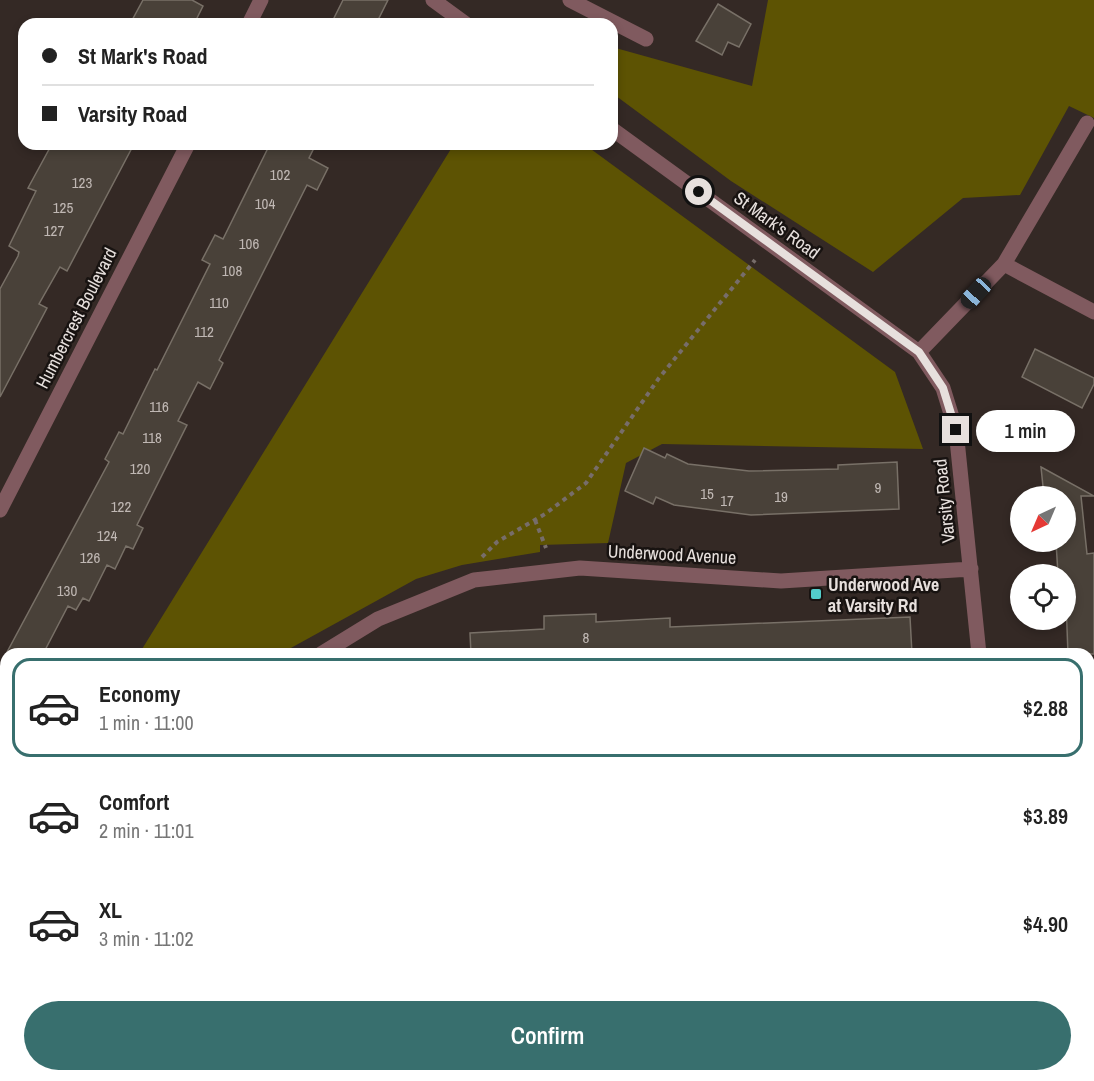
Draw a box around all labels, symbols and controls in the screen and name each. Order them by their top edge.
text: St Mark's Road [78,41,208,71]
text: Varsity Road [78,99,187,129]
house number: 102 [270,164,290,185]
house number: 123 [72,172,92,193]
route start [685,178,712,205]
street label: St Mark's Road [729,185,825,265]
house number: 104 [255,193,275,214]
house number: 125 [53,197,73,218]
house number: 127 [44,220,64,241]
house number: 106 [239,233,259,254]
street label: Humbercrest Boulevard [30,243,122,393]
house number: 108 [222,260,242,281]
car [957,274,995,312]
house number: 110 [209,292,229,313]
house number: 112 [194,321,214,342]
house number: 116 [149,396,169,417]
callout: 1 min [977,409,1076,451]
route end [942,416,969,443]
text: 1 min [1004,417,1047,444]
house number: 118 [142,427,162,448]
house number: 120 [130,458,150,479]
street label: Varsity Road [927,458,961,544]
house number: 9 [875,477,882,498]
house number: 15 [700,483,714,504]
house number: 19 [774,486,788,507]
north arrow [1010,486,1076,552]
map controls [1010,486,1076,630]
house number: 17 [720,490,734,511]
house number: 122 [111,496,131,517]
house number: 124 [97,525,117,546]
street label: Underwood Avenue [607,538,737,570]
house number: 126 [80,547,100,568]
button: locate [1010,564,1076,630]
place label: Underwood Ave at Varsity Rd [828,572,939,618]
house number: 130 [57,580,77,601]
marker: Underwood Ave at Varsity Rd [809,587,823,601]
house number: 8 [583,627,590,648]
text: Economy [99,679,180,709]
icon: car [27,681,81,735]
text: $2.88 [1023,693,1068,723]
text: 1 min · 11:00 [99,709,194,736]
text: Comfort [99,787,169,817]
icon: car [27,789,81,843]
text: $3.89 [1023,801,1068,831]
text: 2 min · 11:01 [99,817,194,844]
text: XL [99,895,122,925]
icon: car [27,897,81,951]
text: $4.90 [1023,909,1068,939]
text: 3 min · 11:02 [99,925,194,952]
button: Confirm [24,1001,1071,1070]

